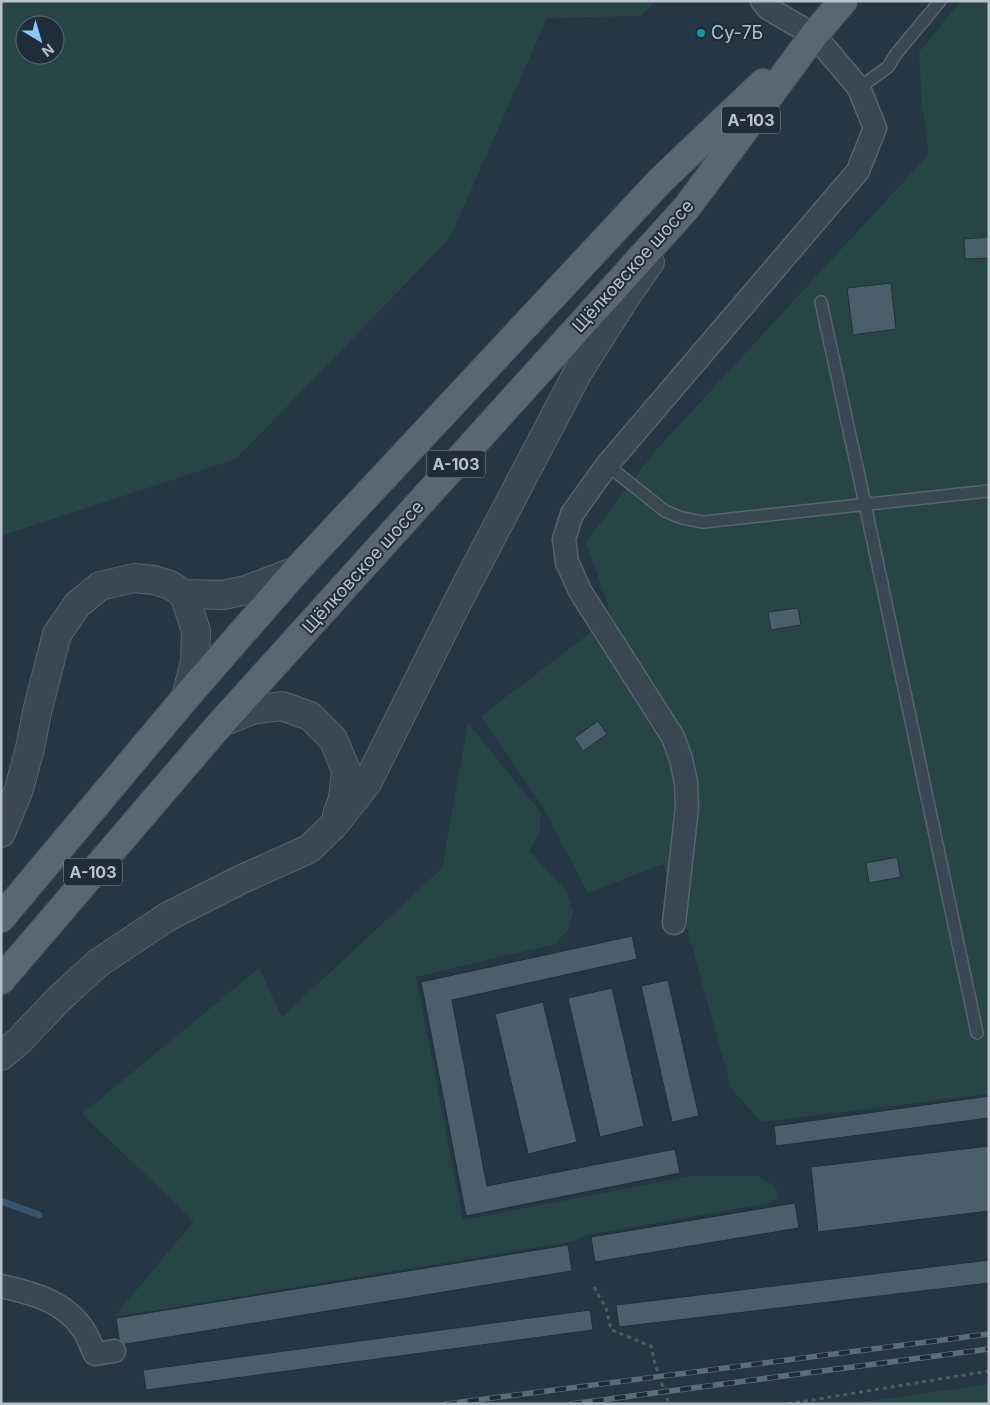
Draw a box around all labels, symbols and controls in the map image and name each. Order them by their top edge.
north arrow [15,15,65,65]
place label: Су-7Б [711,22,763,43]
marker: Су-7Б [695,27,707,39]
text: N [39,41,58,61]
road number: А-103 [722,106,780,134]
street label: Щёлковское шоссе [568,195,698,336]
road number: А-103 [427,450,485,478]
street label: Щёлковское шоссе [298,496,428,637]
road number: А-103 [64,859,122,886]

